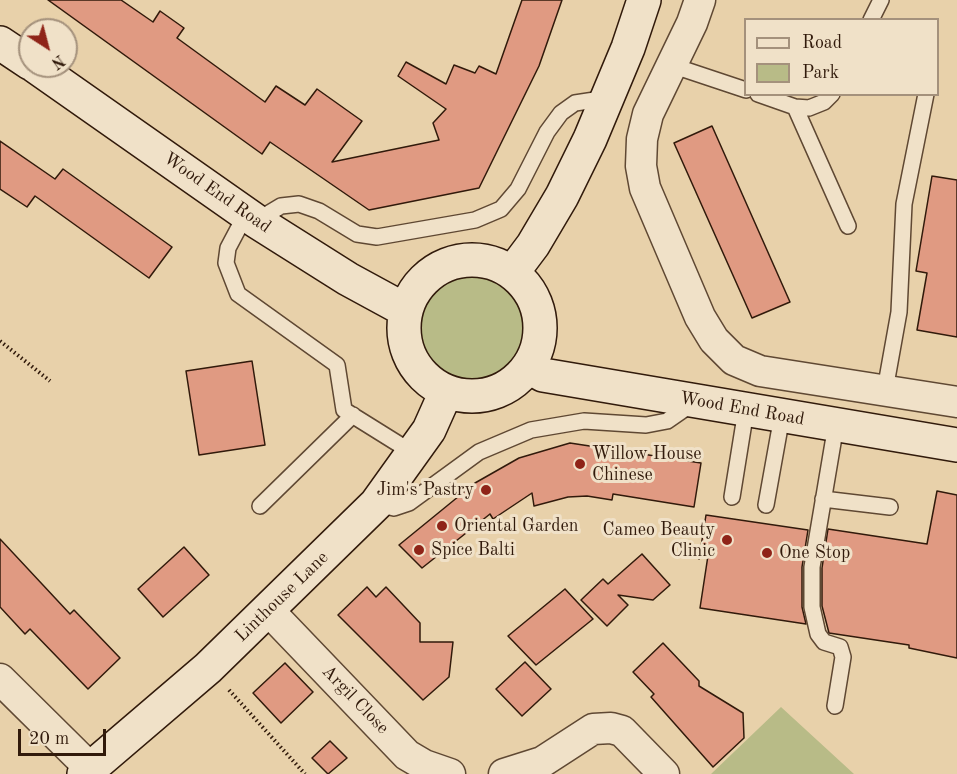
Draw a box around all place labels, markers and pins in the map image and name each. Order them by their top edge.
place label: Willow House Chinese [592,443,701,486]
marker: Willow House Chinese [573,457,587,471]
place label: Jim's Pastry [377,479,474,501]
marker: Jim's Pastry [479,483,493,497]
place label: Oriental Garden [454,515,579,537]
marker: Oriental Garden [435,519,449,533]
place label: Cameo Beauty Clinic [602,519,715,562]
marker: Cameo Beauty Clinic [720,533,734,547]
place label: Spice Balti [431,539,515,561]
place label: One Stop [779,542,850,564]
marker: Spice Balti [412,543,426,557]
marker: One Stop [760,546,774,560]

